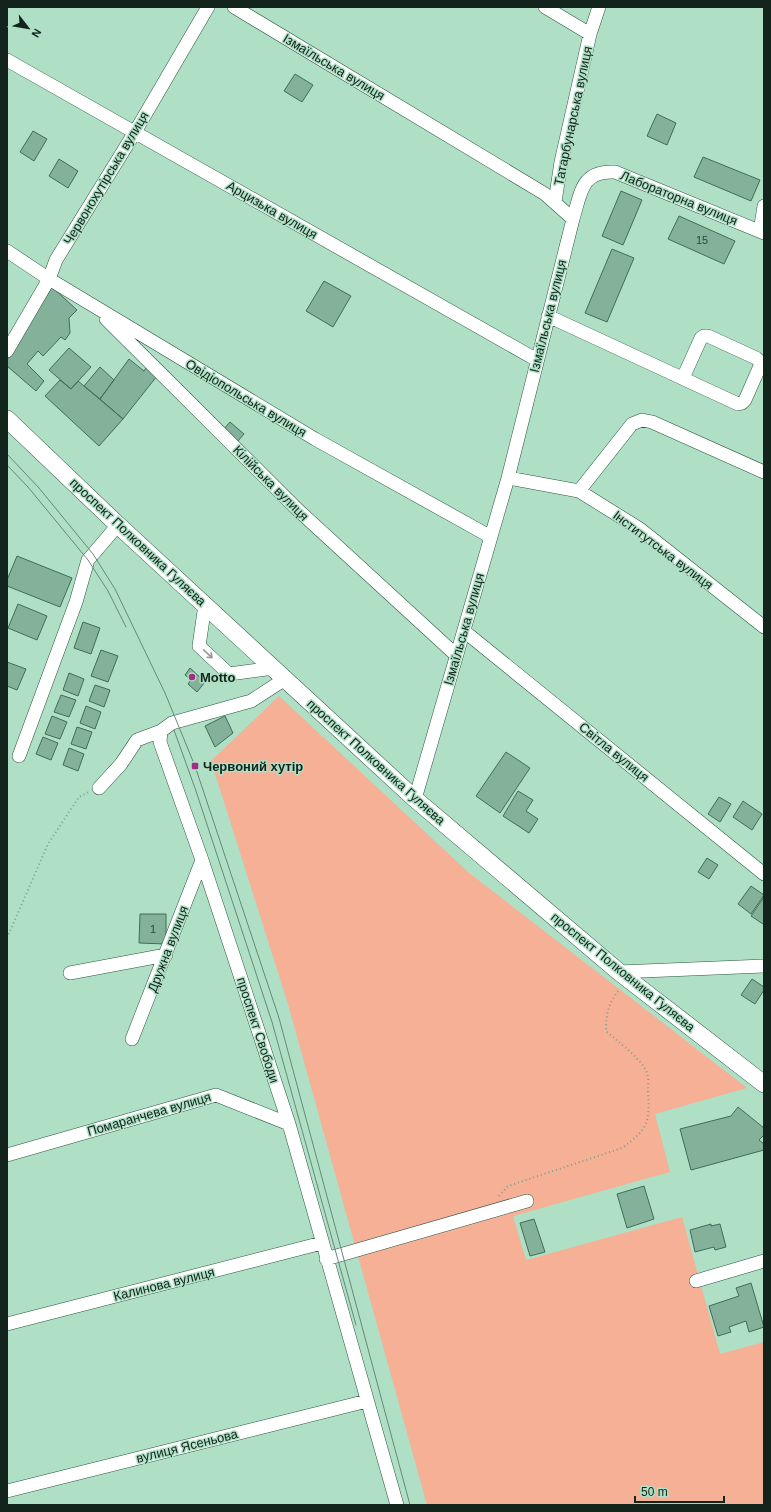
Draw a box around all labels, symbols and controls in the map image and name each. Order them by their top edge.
north arrow [8,8,48,48]
text: N [29,27,44,40]
street label: Ізмаїльська вулиця [280,31,388,103]
street label: Татарбунарська вулиця [551,45,595,187]
street label: Червонохутірська вулиця [60,109,152,247]
street label: Лабораторна вулиця [618,168,740,228]
street label: Арцизька вулиця [224,178,320,242]
house number: 15 [696,234,708,246]
street label: Ізмаїльська вулиця [527,258,569,374]
street label: Овідіопольська вулиця [183,356,309,440]
street label: Кілійська вулиця [230,442,312,524]
street label: проспект Полковника Гуляєва [67,475,210,610]
street label: Інститутська вулиця [610,508,716,592]
street label: Ізмаїльська вулиця [441,571,487,687]
one-way arrow [203,649,213,659]
place label: Motto [200,670,235,685]
marker: Motto [187,672,197,682]
street label: проспект Полковника Гуляєва [304,696,449,828]
street label: Світла вулиця [576,719,652,785]
place label: Червоний хутір [203,759,303,774]
marker: Червоний хутір [190,761,200,771]
street label: Дружна вулиця [145,904,191,994]
street label: проспект Полковника Гуляєва [548,909,698,1035]
house number: 1 [150,923,156,935]
street label: проспект Свободи [234,975,282,1085]
street label: Помаранчева вулиця [85,1089,213,1139]
street label: Калинова вулиця [112,1264,216,1304]
street label: вулиця Ясеньова [135,1426,240,1466]
scale bar [635,1478,724,1504]
text: 50 m [641,1485,668,1499]

